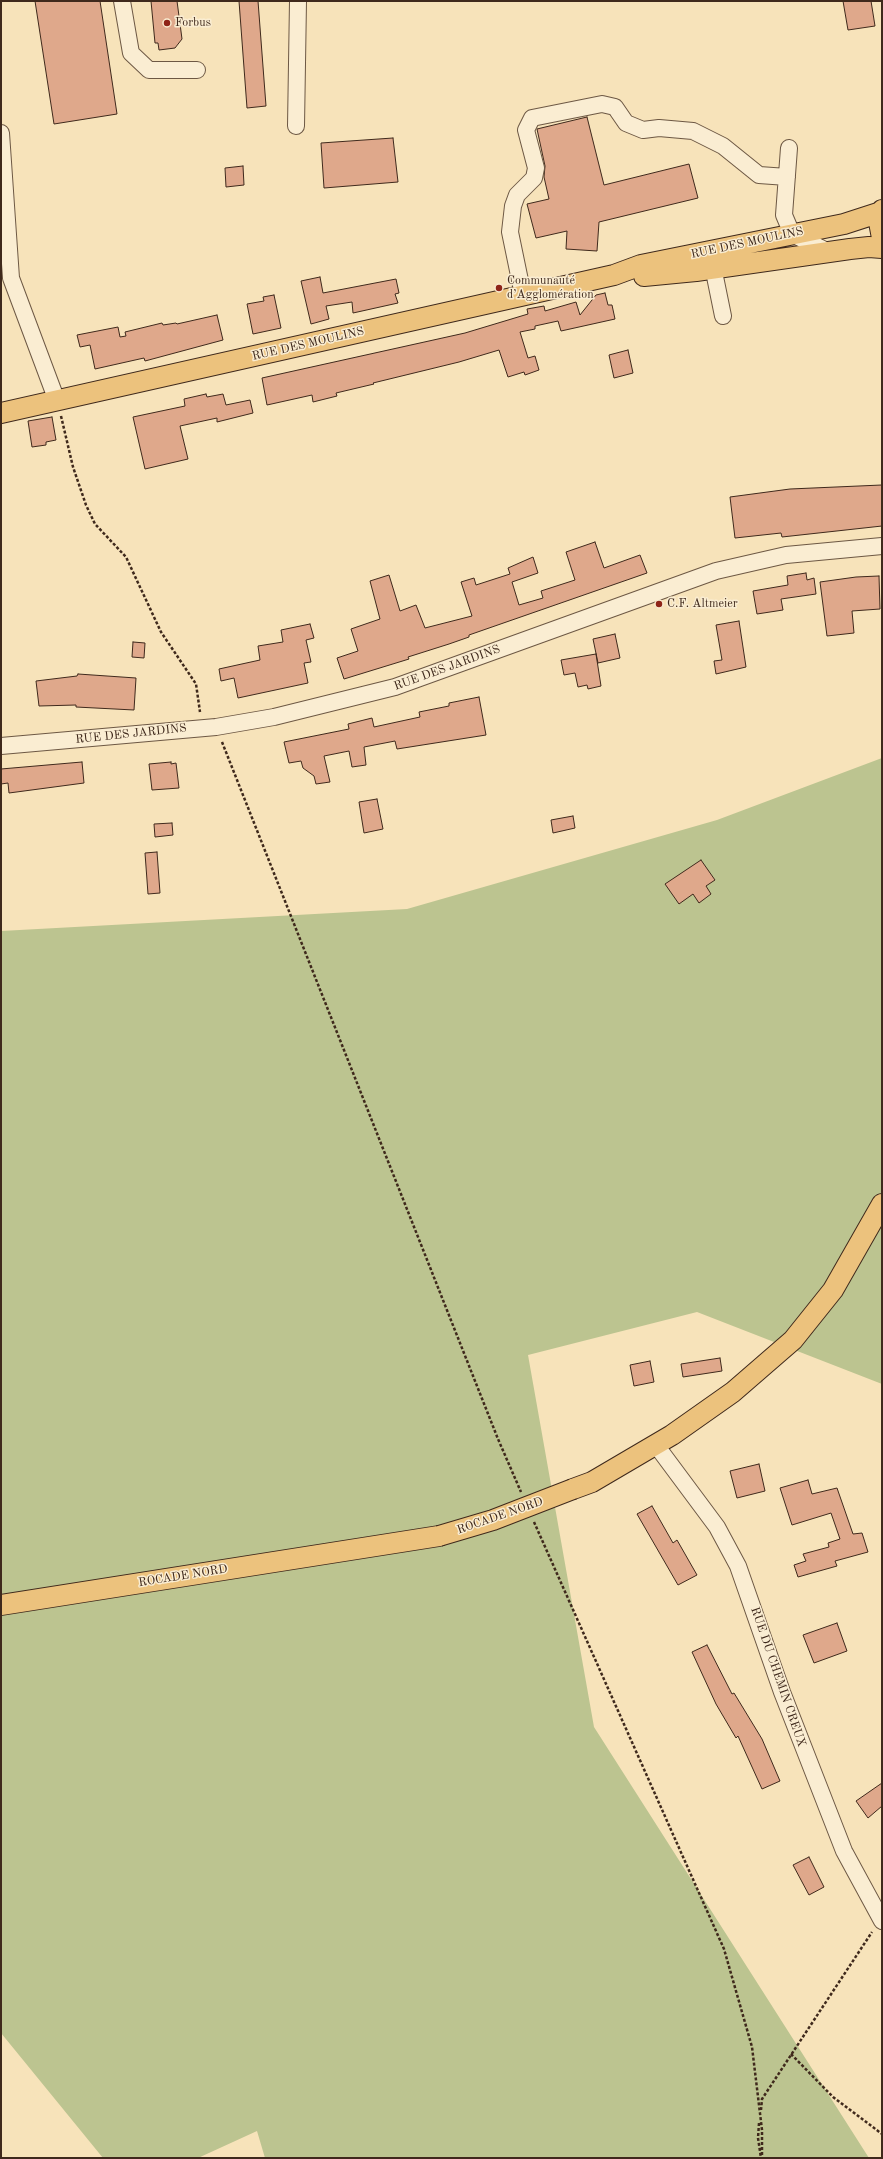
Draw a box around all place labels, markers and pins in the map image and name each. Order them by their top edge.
place label: Forbus [175,16,211,30]
marker: Forbus [162,18,172,28]
place label: Communauté d’Agglomération [507,274,594,302]
marker: Communauté d’Agglomération [494,283,504,293]
place label: C.F. Altmeier [667,597,738,611]
marker: C.F. Altmeier [654,599,664,609]

